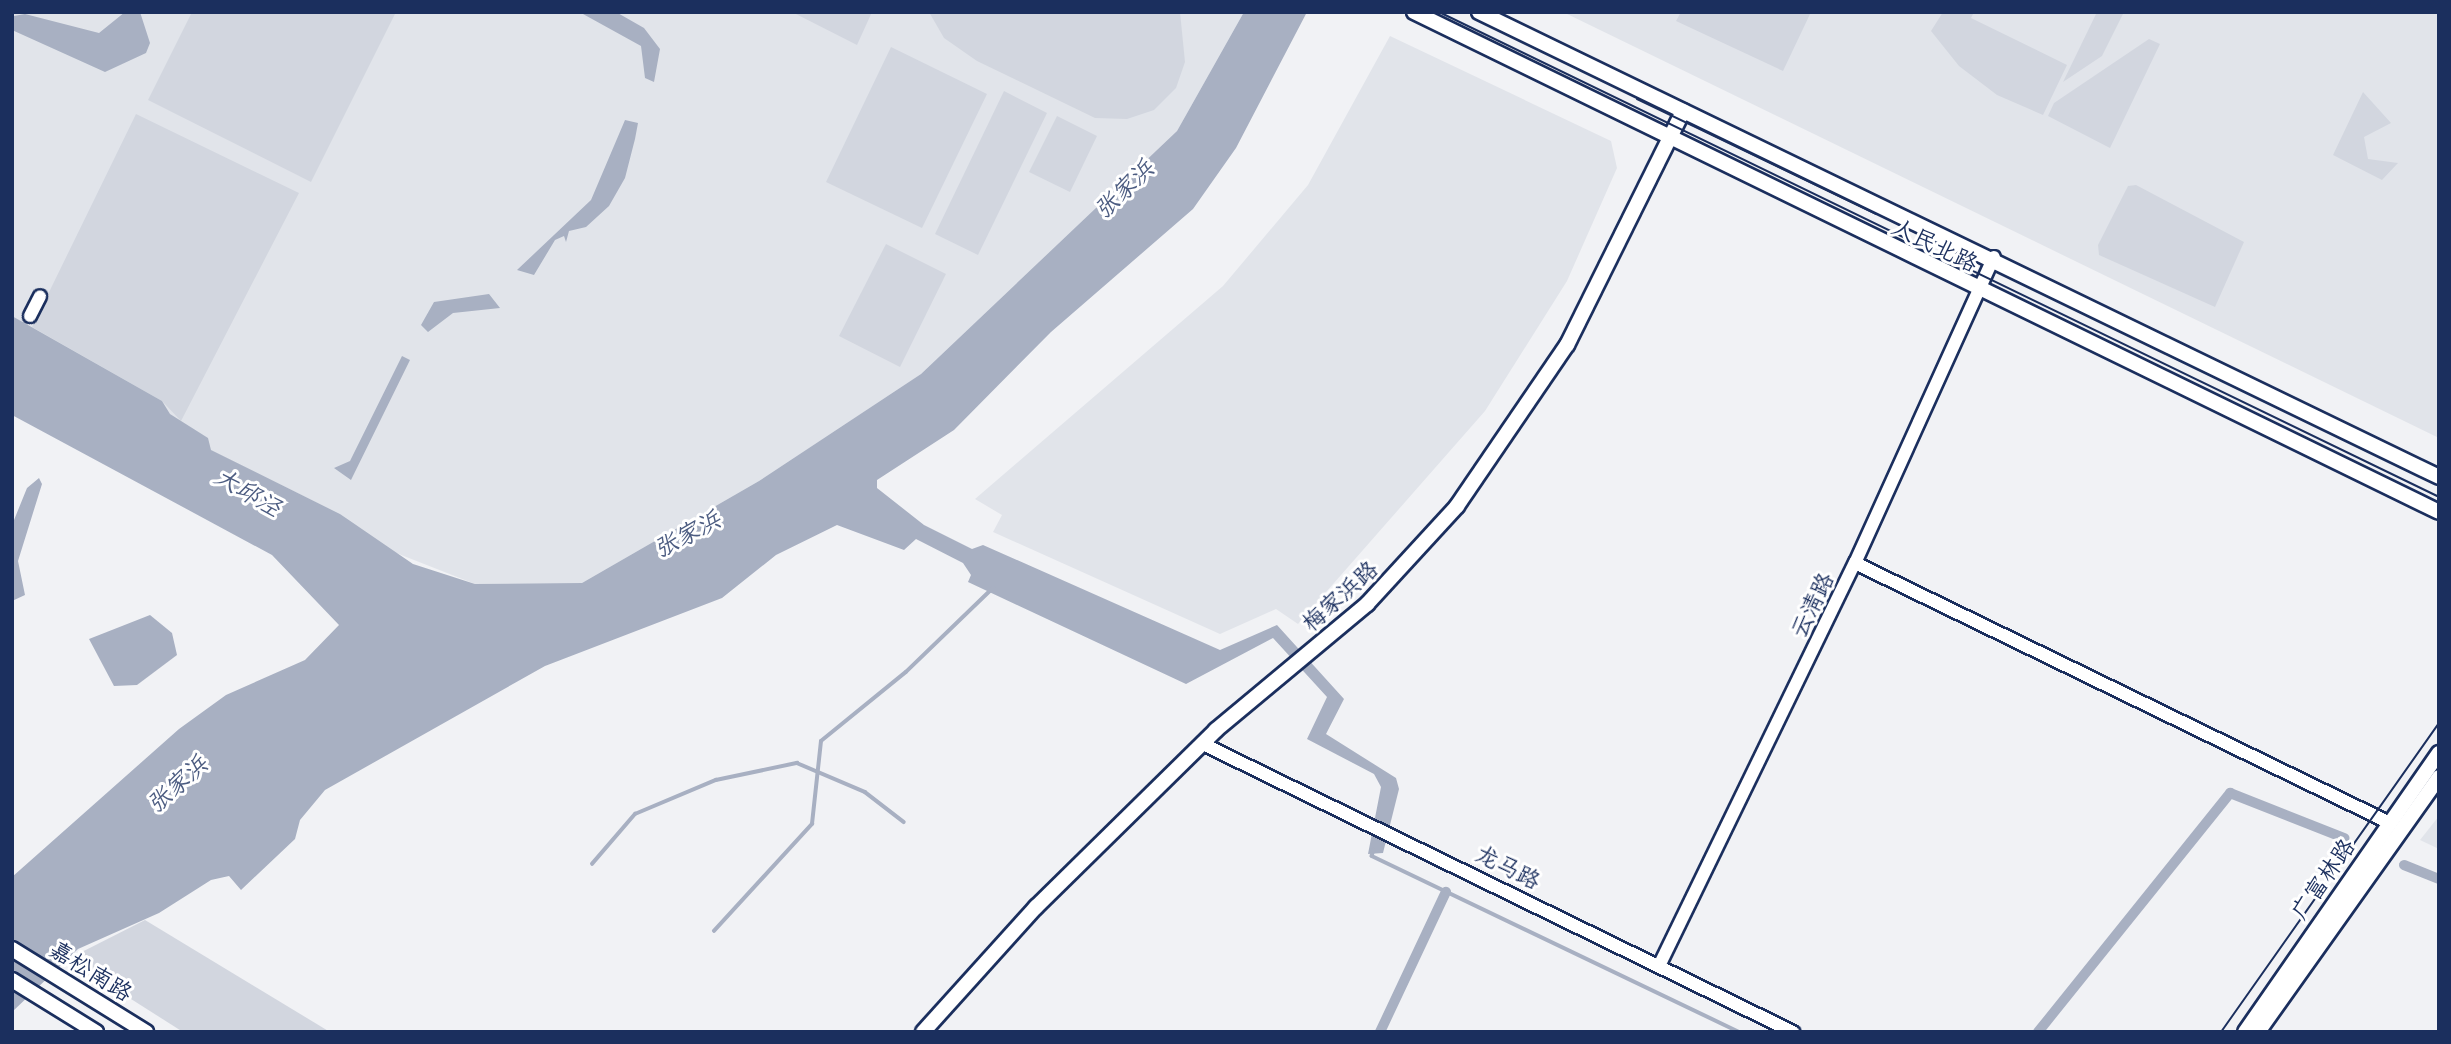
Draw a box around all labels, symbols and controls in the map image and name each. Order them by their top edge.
water label: 张家浜 [1088,154,1160,224]
street label: 人民北路 [1888,212,1982,278]
water label: 大邱泾 [210,462,286,522]
water label: 张家浜 [648,504,726,564]
street label: 梅家浜路 [1297,555,1383,637]
street label: 云清路 [1784,568,1840,642]
water label: 张家浜 [141,749,213,819]
street label: 广富林路 [2285,833,2361,925]
street label: 龙马路 [1471,839,1545,895]
street label: 嘉松南路 [45,935,137,1007]

